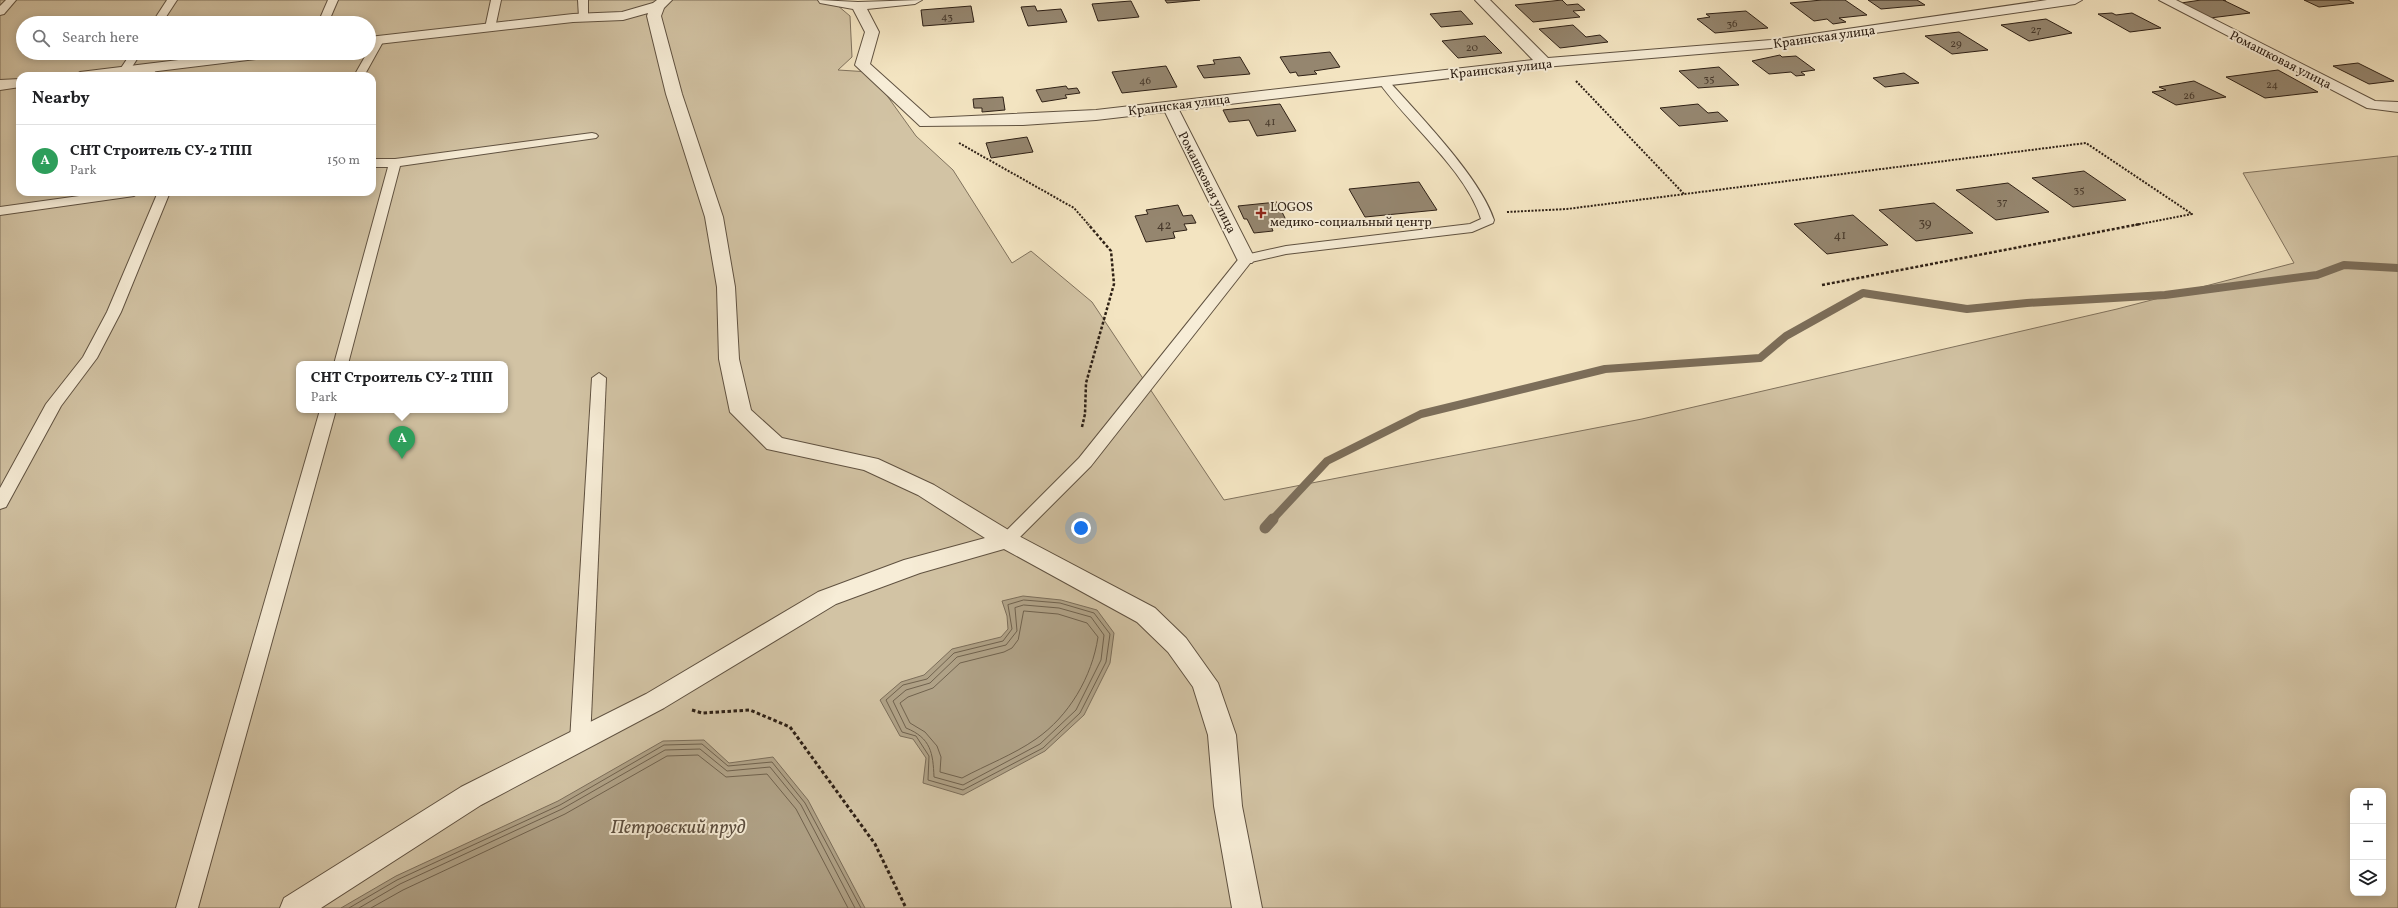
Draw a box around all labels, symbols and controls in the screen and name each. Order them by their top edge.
house number: 43 [941,10,953,25]
search box [16,16,376,60]
house number: 36 [1726,17,1738,32]
street label: Краинская улица [1772,22,1877,54]
house number: 27 [2031,23,2041,38]
icon: search [30,27,52,49]
street label: Ромашковая улица [2226,27,2334,94]
text: Search here [62,28,139,49]
house number: 29 [1950,37,1962,52]
house number: 20 [1466,41,1479,56]
street label: Краинская улица [1449,56,1553,84]
house number: 35 [1704,72,1714,87]
house number: 46 [1139,74,1151,89]
house number: 24 [2266,78,2278,93]
text: Nearby [32,87,90,110]
house number: 26 [2183,89,2195,104]
street label: Краинская улица [1127,91,1231,121]
house number: 41 [1265,115,1275,130]
street label: Ромашковая улица [1173,129,1240,237]
text: СНТ Строитель СУ-2 ТПП [70,141,252,162]
text: A [40,152,50,170]
text: 150 m [327,152,360,170]
text: Park [70,162,97,180]
house number: 35 [2074,183,2084,198]
house number: 37 [1997,195,2007,210]
place label: LOGOS медико-социальный центр [1270,199,1432,232]
marker: LOGOS медико-социальный центр [1255,207,1267,219]
house number: 39 [1918,215,1932,233]
house number: 42 [1157,217,1171,235]
house number: 41 [1834,227,1846,245]
popup [296,361,508,413]
text: СНТ Строитель СУ-2 ТПП [311,368,493,389]
text: Park [311,389,337,407]
pin: A [389,426,415,459]
your location [1071,518,1091,538]
map controls [2350,788,2386,896]
button: + [2350,788,2386,824]
water label: Петровский пруд [611,815,746,841]
button: − [2350,824,2386,860]
button: layers [2350,860,2386,896]

